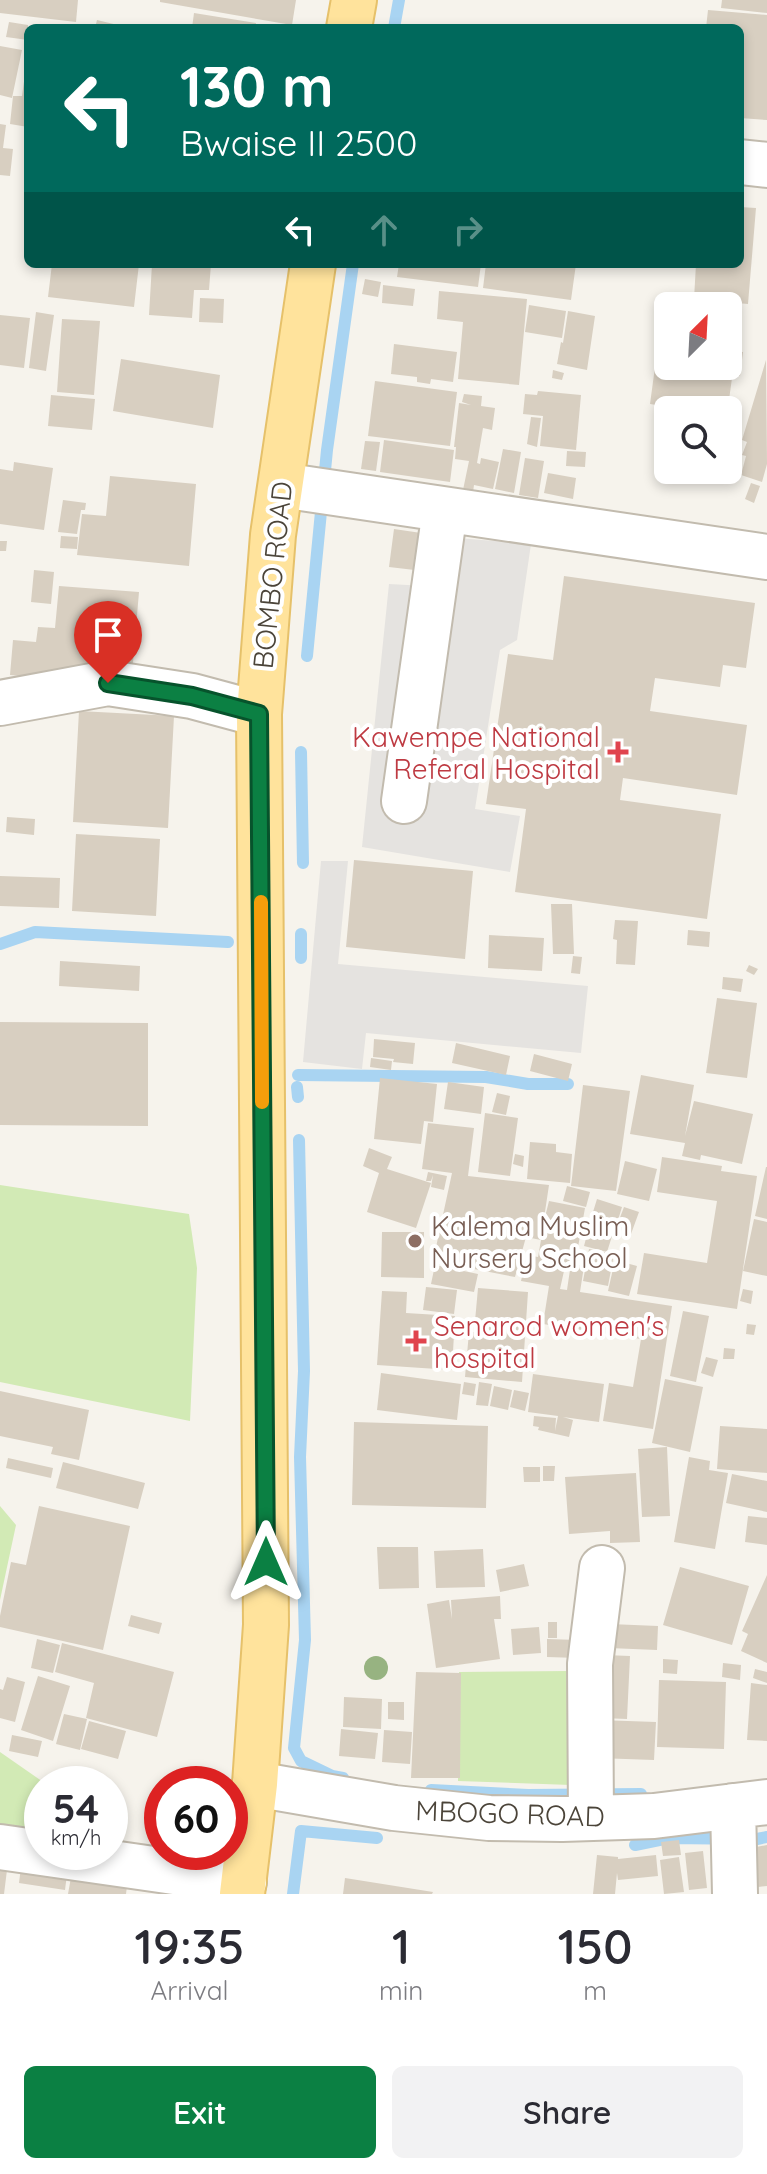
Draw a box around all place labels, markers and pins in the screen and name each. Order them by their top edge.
pin [74,601,142,683]
place label: Kawempe National Referal Hospital [352,719,600,786]
marker: Kawempe National Referal Hospital [607,741,629,763]
place label: Kalema Muslim Nursery School [431,1208,629,1275]
marker: Kalema Muslim Nursery School [406,1232,424,1250]
place label: Senarod women's hospital [434,1308,664,1375]
marker: Senarod women's hospital [405,1330,427,1352]

